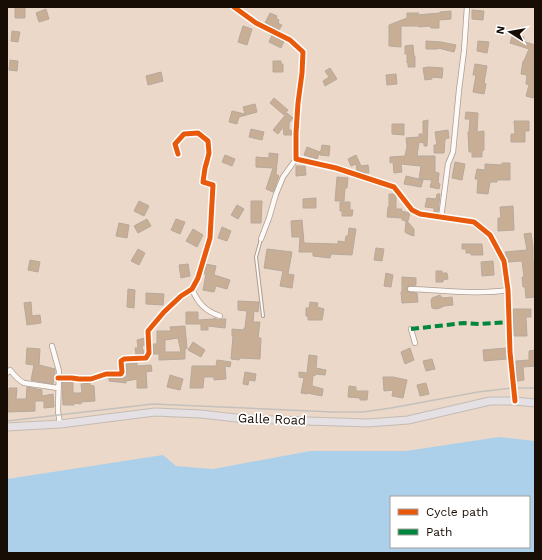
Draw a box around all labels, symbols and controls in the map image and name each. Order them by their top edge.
north arrow [490,12,530,52]
text: N [494,25,508,35]
street label: Galle Road [238,410,306,428]
legend [390,496,530,548]
text: Cycle path [426,505,488,519]
text: Path [426,525,452,539]

